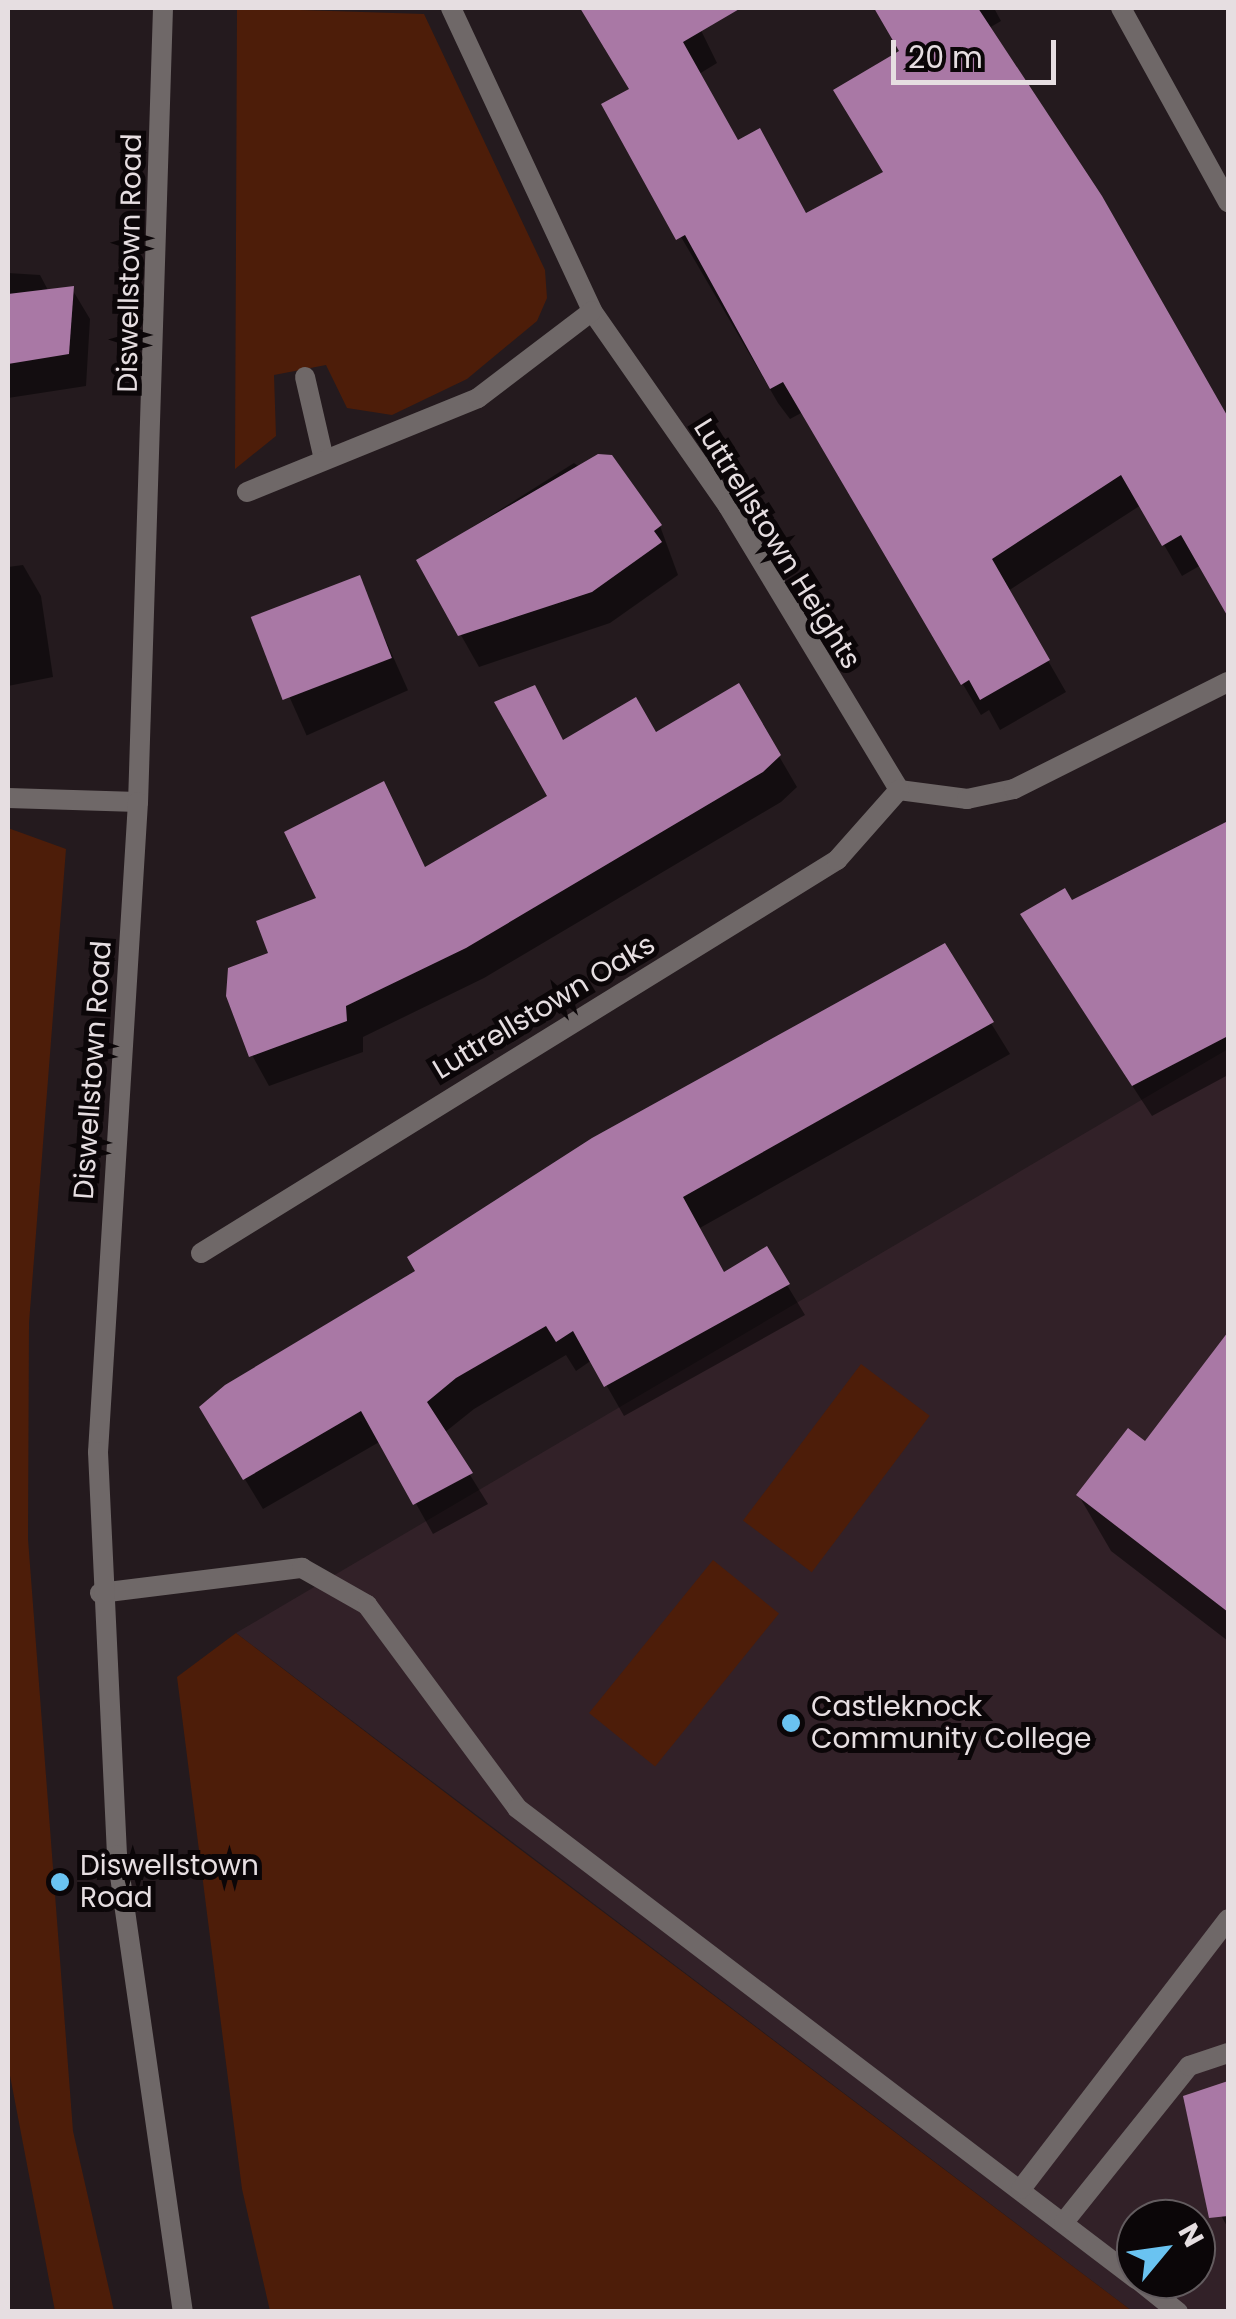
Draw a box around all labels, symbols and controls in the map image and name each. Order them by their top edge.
scale bar [896,20,1061,82]
text: 20 m [908,36,983,79]
street label: Diswellstown Road [111,133,149,393]
street label: Luttrellstown Heights [686,413,868,675]
street label: Luttrellstown Oaks [427,927,661,1087]
street label: Diswellstown Road [67,940,119,1200]
place label: Castleknock Community College [811,1690,1091,1756]
marker: Castleknock Community College [780,1712,802,1734]
place label: Diswellstown Road [80,1849,259,1915]
marker: Diswellstown Road [49,1871,71,1893]
north arrow [1116,2199,1216,2299]
text: N [1169,2217,1213,2254]

